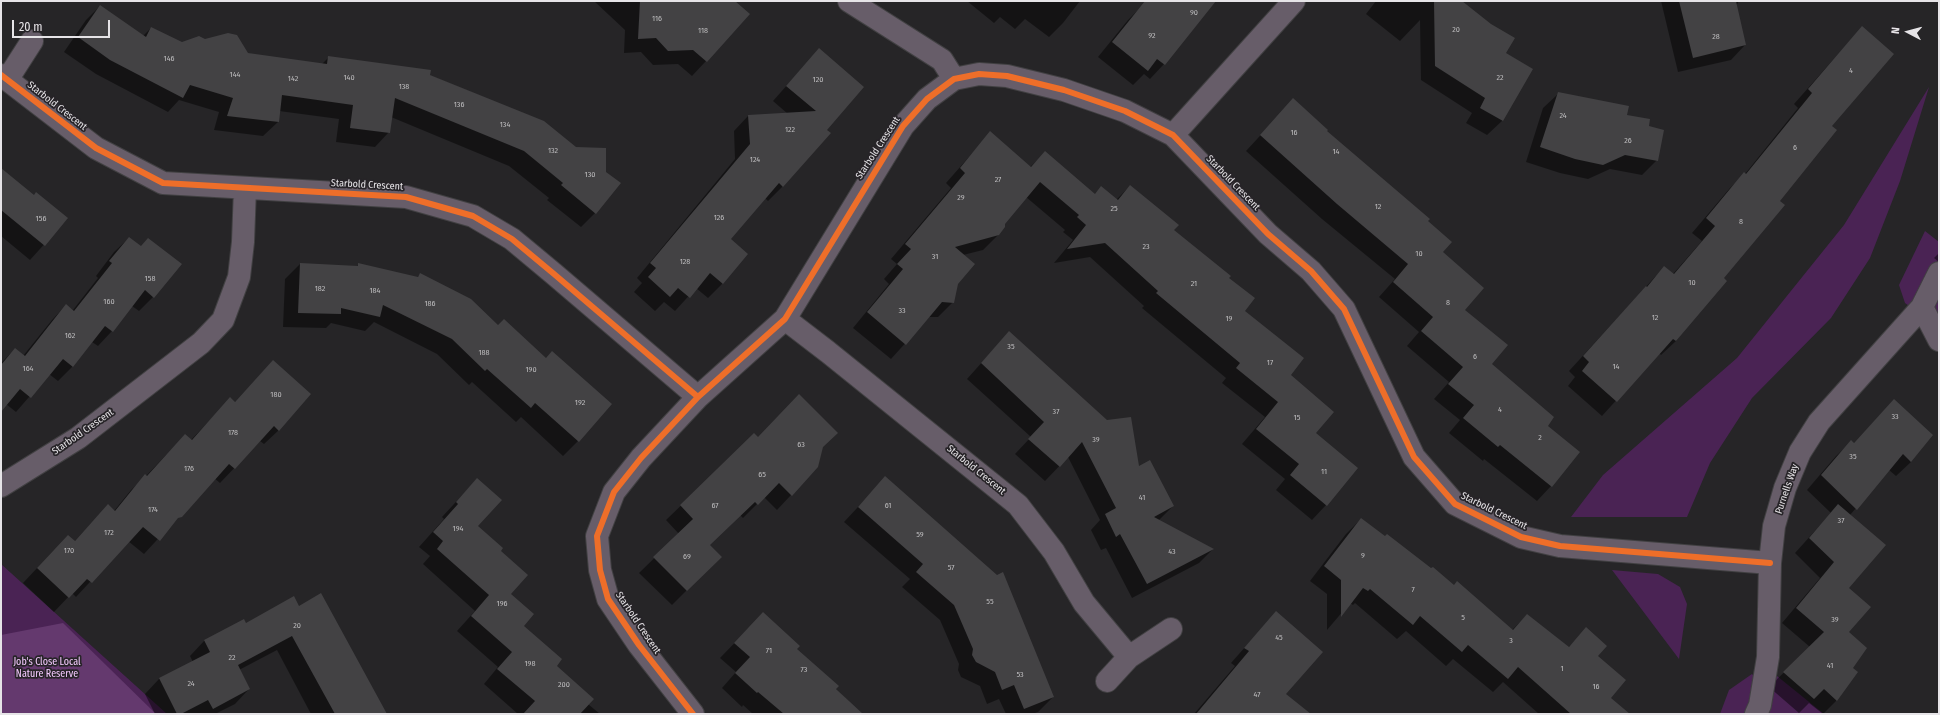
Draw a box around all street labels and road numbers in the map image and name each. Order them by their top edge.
street label: Starbold Crescent [25,79,89,133]
street label: Starbold Crescent [853,114,903,182]
street label: Starbold Crescent [1204,153,1262,213]
street label: Starbold Crescent [331,177,403,193]
street label: Starbold Crescent [50,406,116,458]
street label: Starbold Crescent [944,443,1008,497]
street label: Purnells Way [1773,462,1801,516]
street label: Starbold Crescent [1459,490,1529,532]
street label: Starbold Crescent [613,590,663,656]

